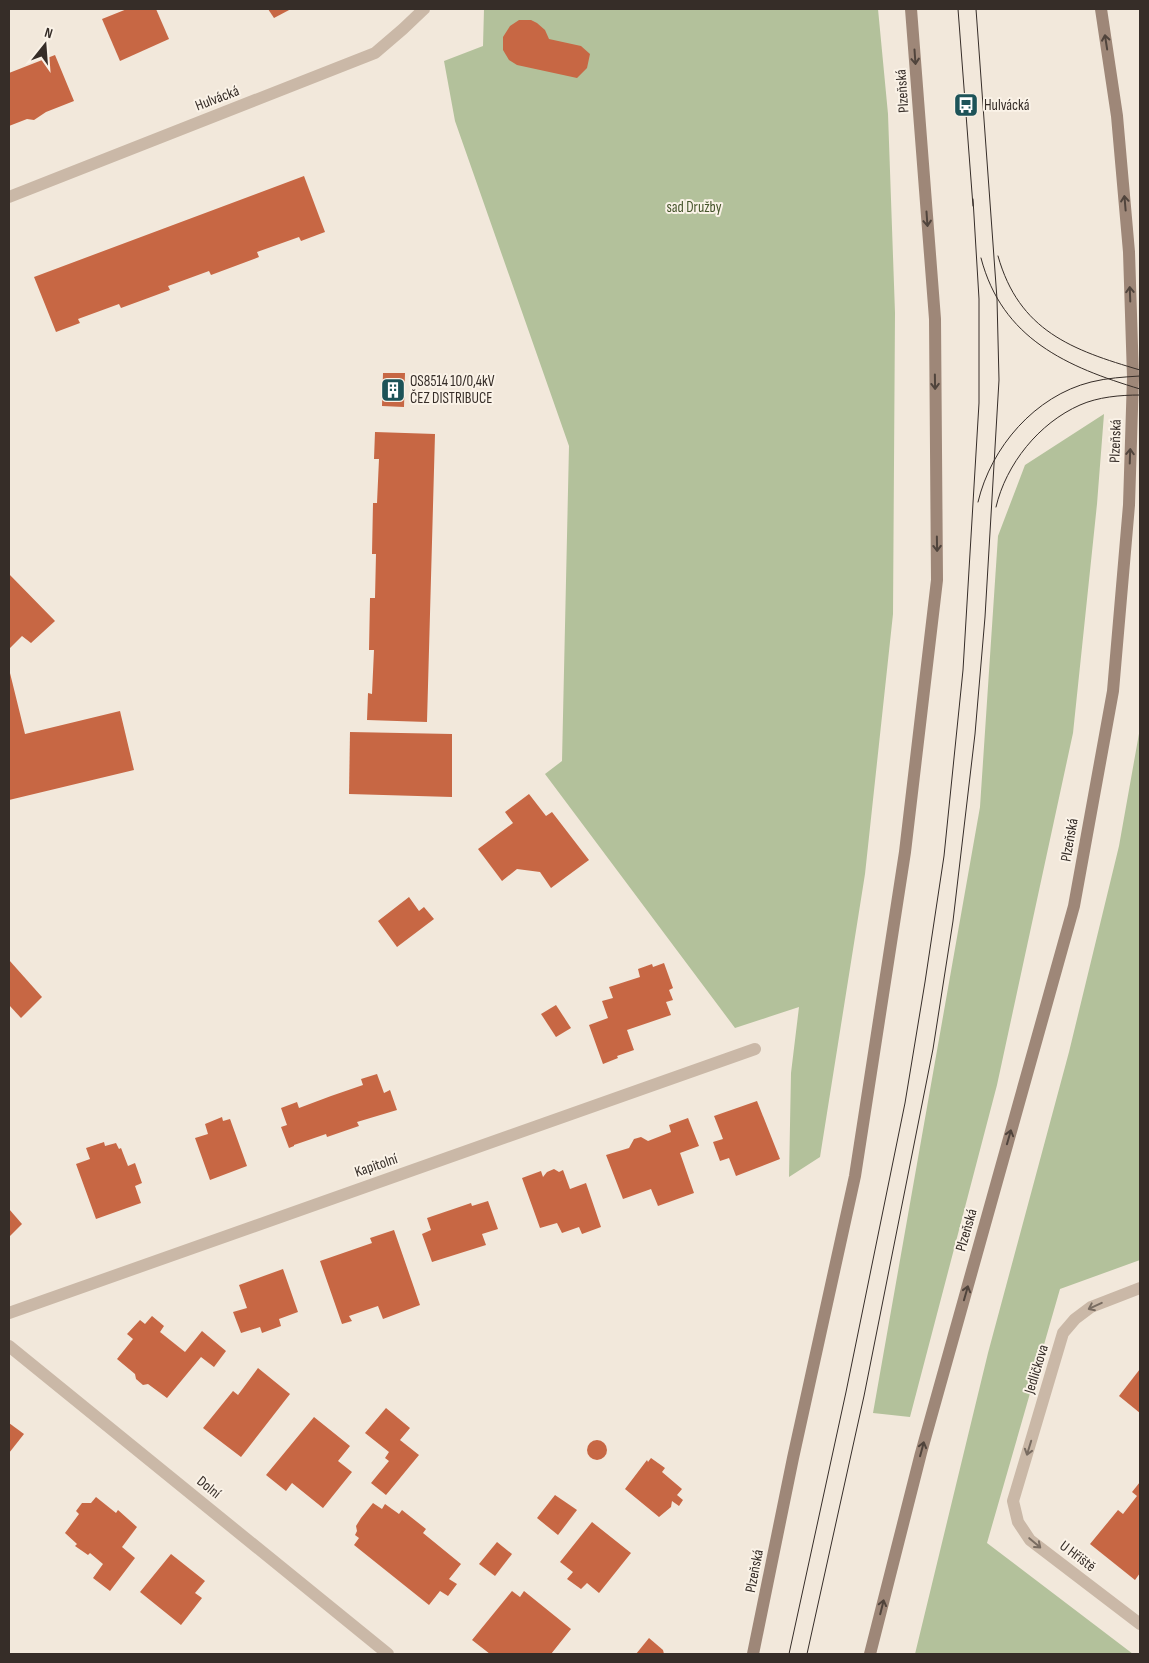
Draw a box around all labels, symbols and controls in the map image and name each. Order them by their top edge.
north arrow [20,20,70,70]
text: N [43,24,55,42]
one-way arrow [1101,34,1111,50]
one-way arrow [911,49,920,65]
street label: Plzeňská [891,68,913,113]
street label: Hulvácká [193,81,242,115]
bus stop icon: Hulvácká [953,92,979,118]
place label: Hulvácká [984,96,1030,115]
one-way arrow [1120,196,1129,212]
park label: sad Družby [667,198,722,217]
one-way arrow [923,211,932,227]
one-way arrow [1125,286,1135,302]
place label: OS8514 10/0,4kV ČEZ DISTRIBUCE [410,372,495,408]
one-way arrow [930,373,940,389]
building icon: OS8514 10/0,4kV ČEZ DISTRIBUCE [380,377,406,403]
street label: Plzeňská [1105,419,1126,463]
one-way arrow [1126,448,1135,464]
one-way arrow [932,536,942,552]
street label: Plzeňská [1056,817,1083,863]
one-way arrow [1005,1129,1015,1145]
street label: Kapitolní [352,1149,400,1182]
street label: Plzeňská [951,1206,982,1254]
one-way arrow [961,1285,971,1301]
one-way arrow [1088,1302,1103,1311]
street label: Jedličkova [1020,1342,1053,1397]
one-way arrow [1023,1440,1033,1456]
one-way arrow [918,1442,927,1458]
street label: Dolní [193,1472,225,1503]
one-way arrow [1028,1537,1041,1548]
street label: U Hřiště [1056,1537,1100,1576]
street label: Plzeňská [741,1548,768,1594]
one-way arrow [878,1599,887,1615]

